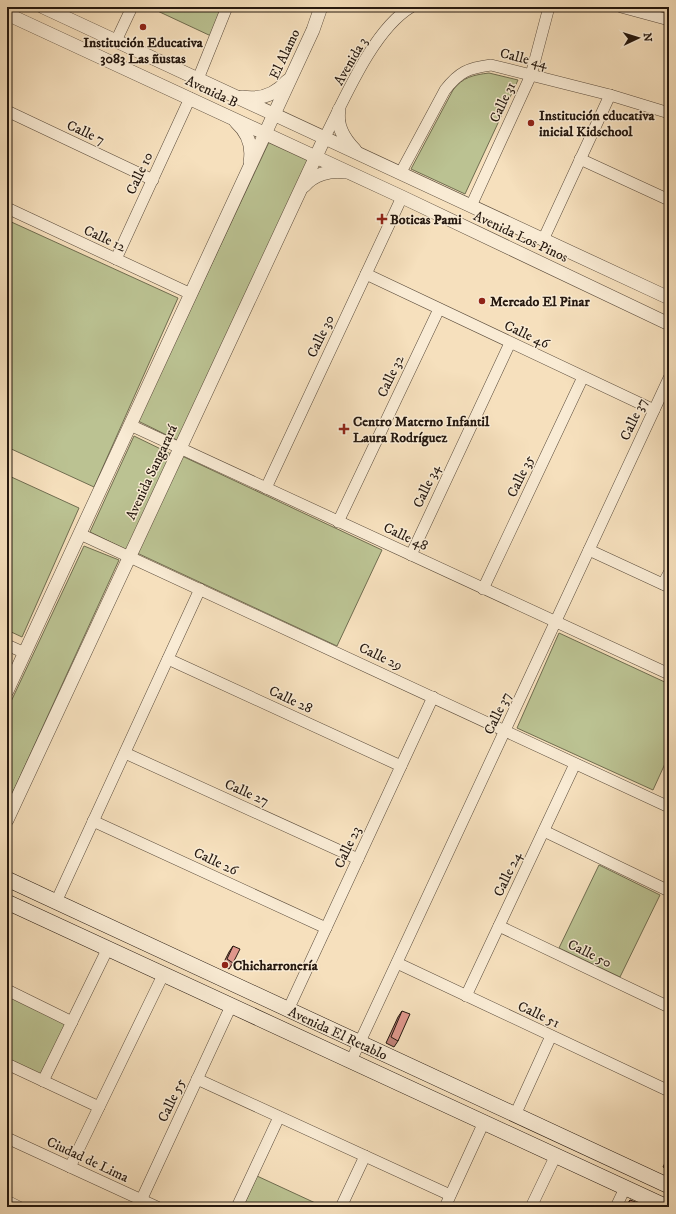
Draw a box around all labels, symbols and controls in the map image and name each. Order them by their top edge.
north arrow [618,18,658,58]
marker: Institución Educativa 3083 Las ñustas [138,22,148,32]
street label: El Alamo [265,26,304,82]
text: N [640,32,654,42]
place label: Institución Educativa 3083 Las ñustas [83,34,204,68]
street label: Avenida 3 [330,34,372,89]
street label: Calle 44 [498,44,550,74]
street label: Avenida B [182,72,241,112]
street label: Calle 31 [486,79,520,126]
place label: Institución educativa inicial Kidschool [539,107,656,141]
street label: Calle 7 [64,116,107,149]
marker: Institución educativa inicial Kidschool [526,118,536,128]
street label: Calle 10 [122,149,158,198]
street label: Avenida Los Pinos [470,207,571,267]
place label: Boticas Pami [390,211,462,229]
marker: Boticas Pami [377,214,387,224]
street label: Calle 12 [81,221,129,257]
place label: Mercado El Pinar [490,293,590,311]
marker: Mercado El Pinar [477,296,487,306]
street label: Calle 30 [303,312,339,361]
street label: Calle 46 [501,317,553,353]
street label: Calle 32 [373,352,409,400]
street label: Calle 37 [616,395,652,444]
place label: Centro Materno Infantil Laura Rodríguez [353,413,490,447]
street label: Avenida Sangarará [122,422,182,523]
marker: Centro Materno Infantil Laura Rodríguez [338,423,350,435]
street label: Calle 35 [503,452,539,500]
street label: Calle 34 [409,461,445,511]
street label: Calle 48 [380,519,431,555]
street label: Calle 29 [356,639,405,675]
street label: Calle 28 [266,682,315,718]
street label: Calle 37 [480,689,516,738]
street label: Calle 27 [222,775,271,811]
street label: Calle 23 [330,823,365,871]
street label: Calle 26 [191,844,241,880]
street label: Calle 24 [490,848,526,900]
street label: Calle 50 [565,936,615,972]
place label: Chicharronería [233,957,319,975]
marker: Chicharronería [220,960,230,970]
street label: Calle 51 [515,997,563,1032]
street label: Avenida El Retablo [285,1003,390,1065]
street label: Calle 55 [154,1076,190,1125]
street label: Ciudad de Lima [44,1133,132,1187]

